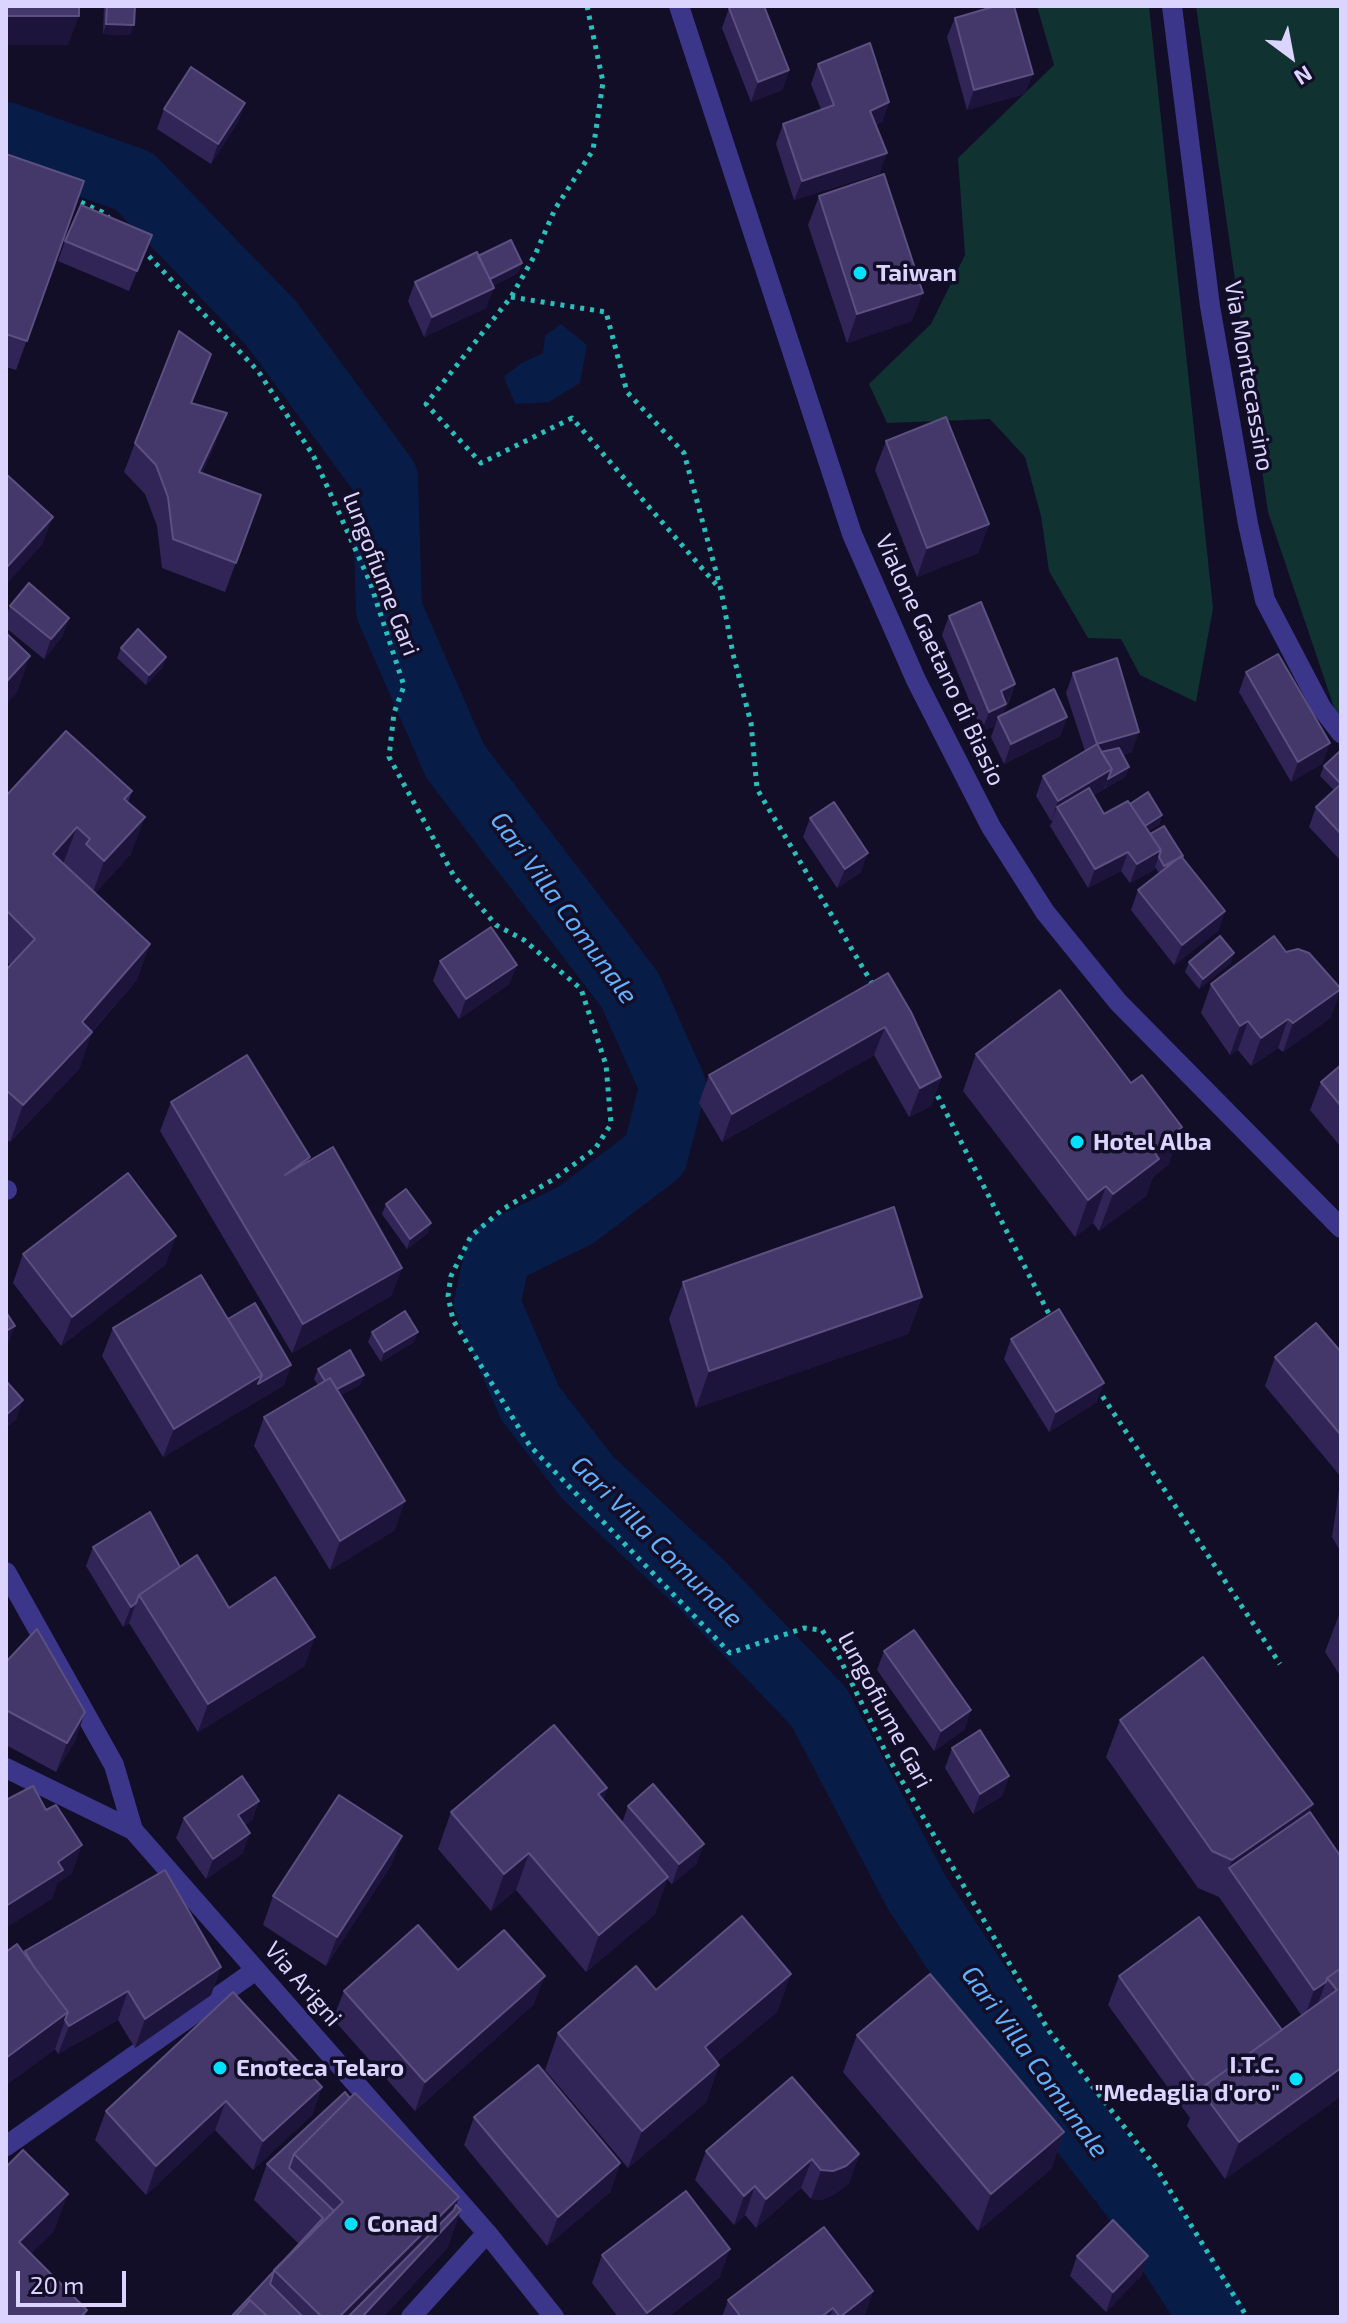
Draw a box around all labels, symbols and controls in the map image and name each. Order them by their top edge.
north arrow [1251,16,1331,96]
text: N [1290,61,1317,92]
place label: Taiwan [876,259,957,287]
marker: Taiwan [851,264,869,282]
street label: Via Montecassino [1218,279,1280,473]
street label: lungofiume Gari [337,488,425,660]
street label: Vialone Gaetano di Biasio [869,530,1011,790]
water label: Gari Villa Comunale [484,806,644,1010]
place label: Hotel Alba [1093,1128,1212,1156]
marker: Hotel Alba [1068,1133,1086,1151]
water label: Gari Villa Comunale [565,1450,749,1634]
street label: lungofiume Gari [832,1627,938,1793]
street label: Via Arigni [258,1936,348,2032]
water label: Gari Villa Comunale [955,1960,1115,2164]
place label: I.T.C. "Medaglia d'oro" [1094,2051,1280,2107]
place label: Enoteca Telaro [236,2054,404,2082]
marker: Enoteca Telaro [211,2059,229,2077]
marker: I.T.C. "Medaglia d'oro" [1287,2070,1305,2088]
place label: Conad [367,2210,438,2238]
marker: Conad [342,2215,360,2233]
scale bar [20,2255,130,2305]
text: 20 m [30,2270,84,2299]

